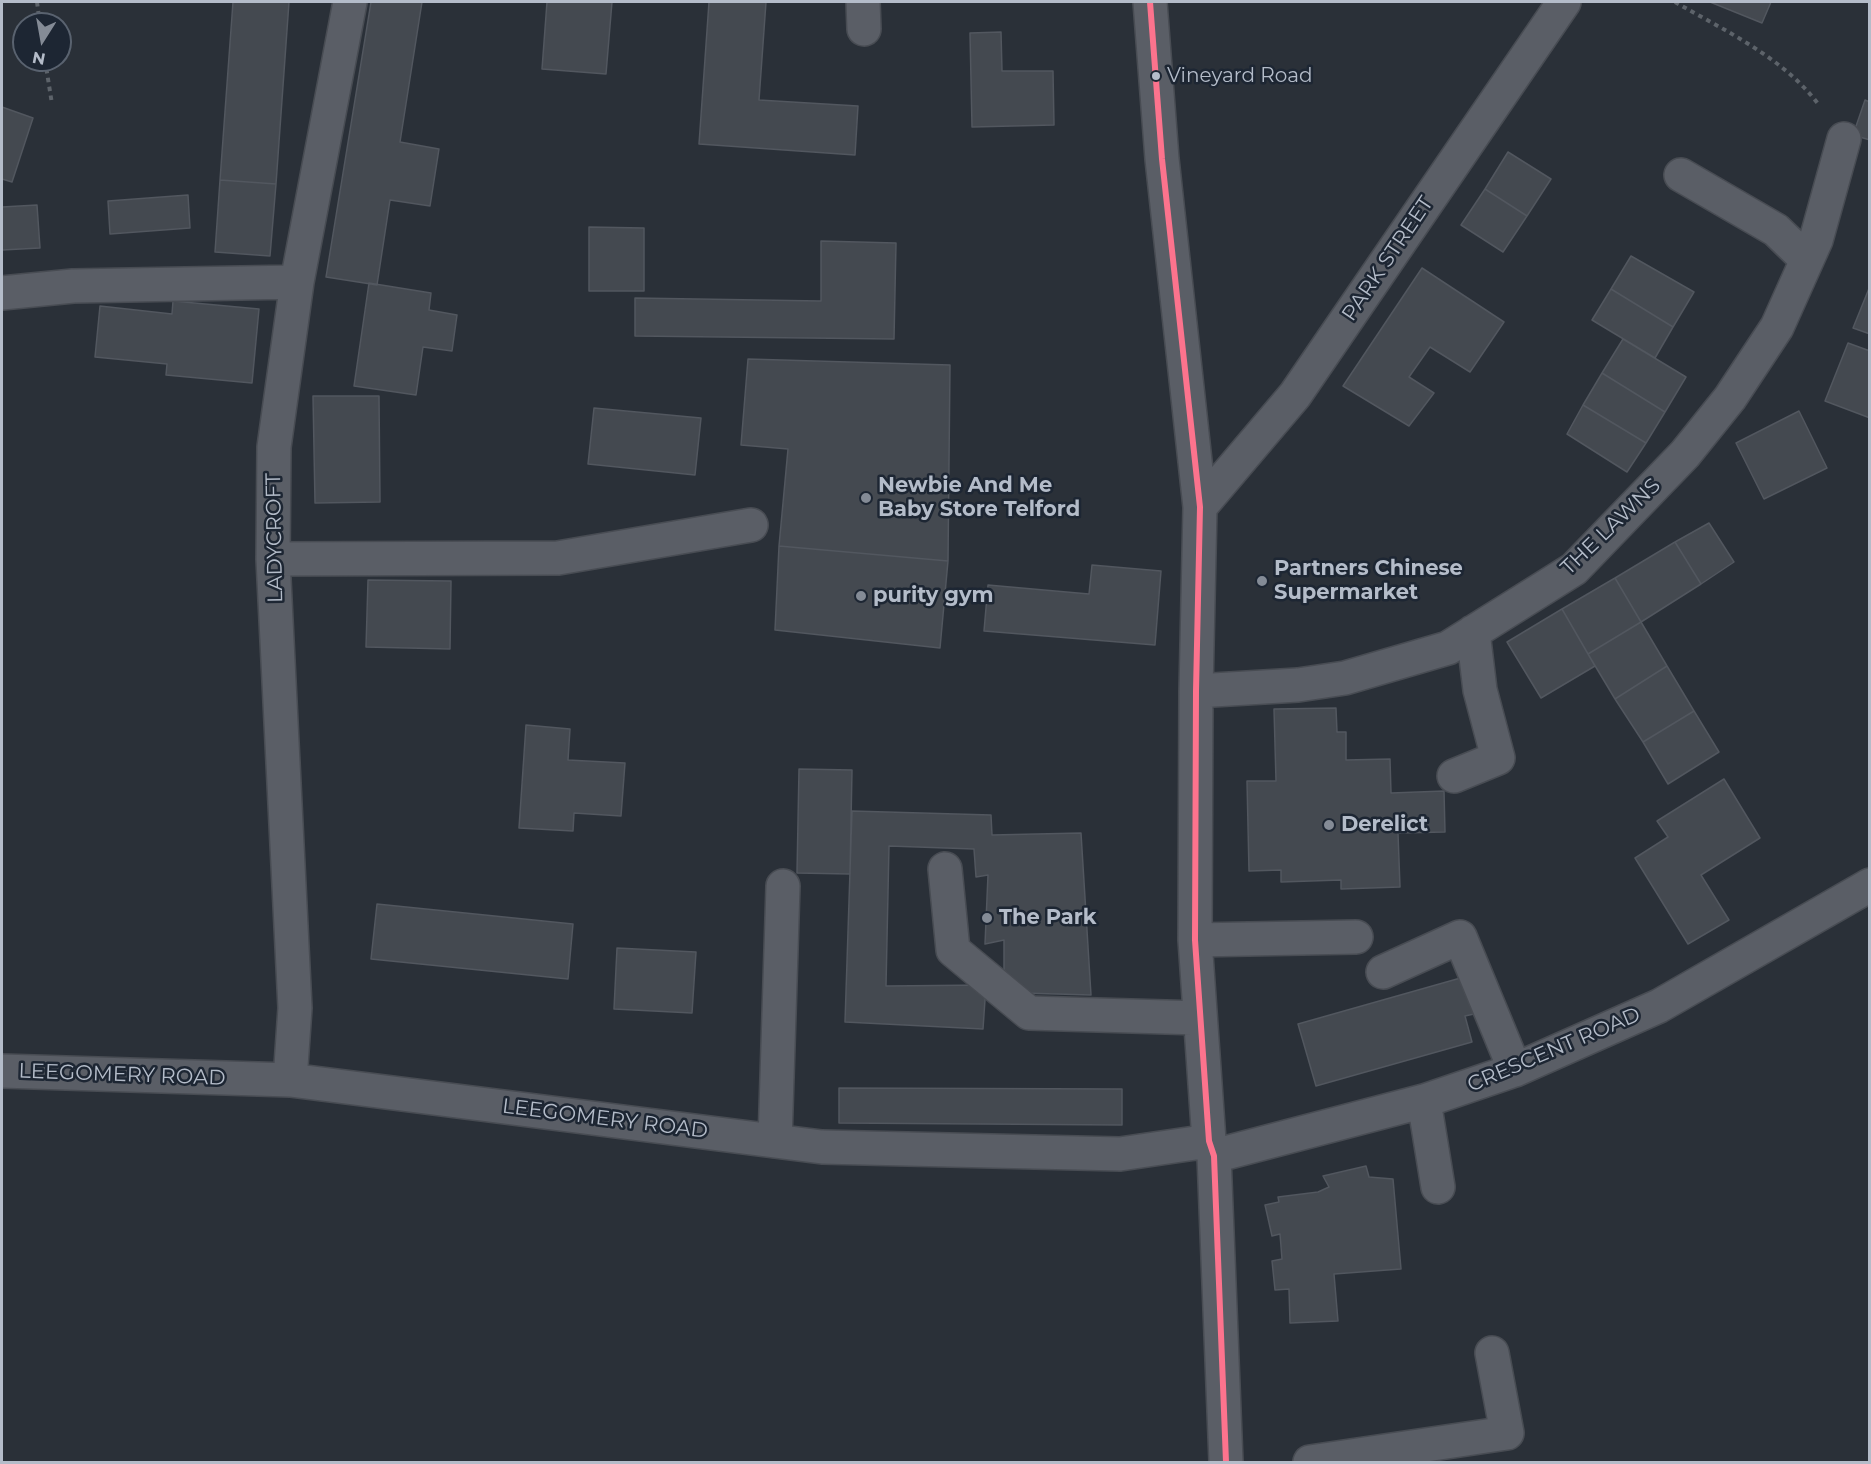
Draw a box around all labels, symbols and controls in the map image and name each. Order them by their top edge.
north arrow [12,12,72,72]
text: N [31,48,47,69]
place label: Vineyard Road [1167,64,1313,88]
marker: Vineyard Road [1150,70,1162,82]
street label: PARK STREET [1337,192,1439,326]
street label: LADYCROFT [261,473,289,603]
place label: Newbie And Me Baby Store Telford [878,473,1080,523]
street label: THE LAWNS [1556,473,1666,581]
marker: Newbie And Me Baby Store Telford [859,491,873,505]
place label: Partners Chinese Supermarket [1274,556,1463,606]
marker: Partners Chinese Supermarket [1255,574,1269,588]
place label: purity gym [873,583,994,609]
marker: purity gym [854,589,868,603]
place label: Derelict [1341,812,1428,838]
marker: Derelict [1322,818,1336,832]
place label: The Park [999,905,1097,931]
marker: The Park [980,911,994,925]
street label: CRESCENT ROAD [1464,1002,1644,1098]
street label: LEEGOMERY ROAD [18,1059,226,1091]
street label: LEEGOMERY ROAD [501,1094,709,1144]

